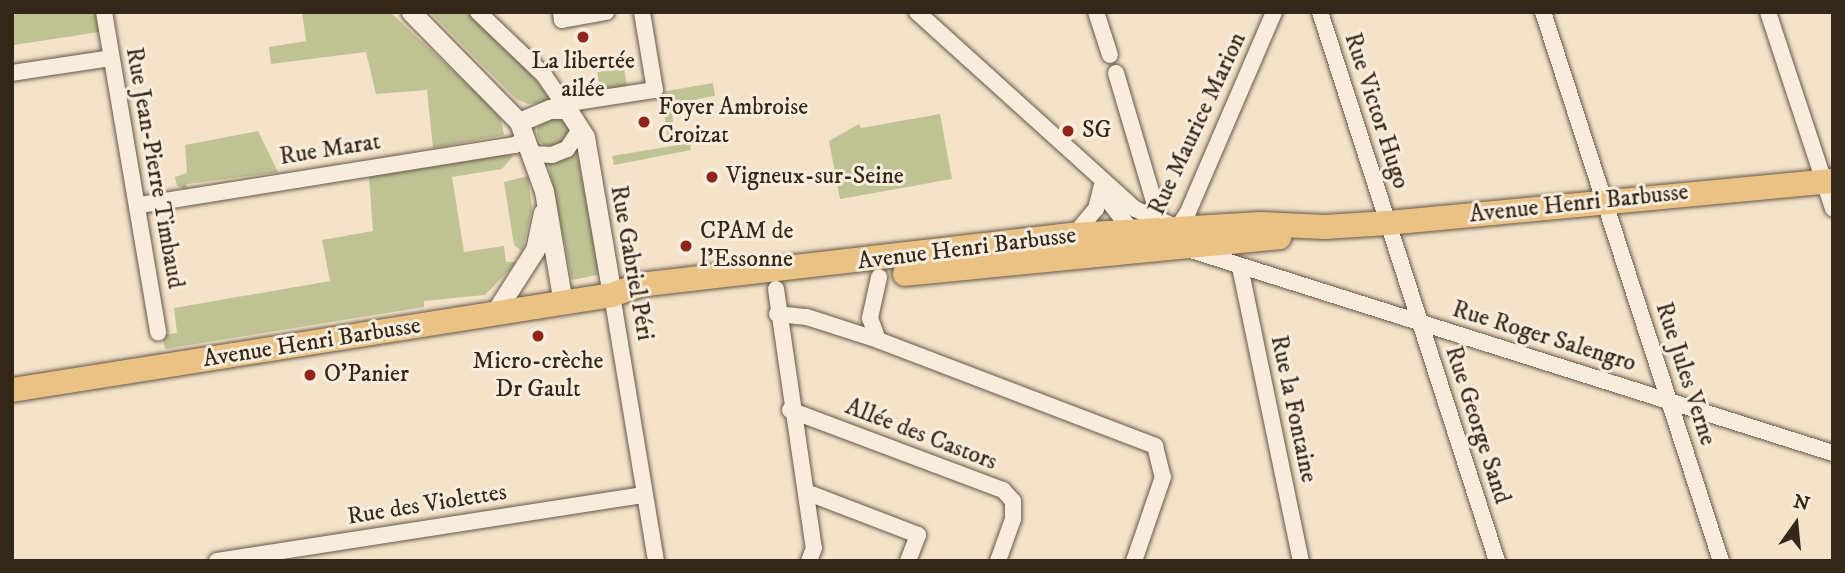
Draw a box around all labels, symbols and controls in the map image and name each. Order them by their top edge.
street label: Rue Maurice Marion [1143,28,1253,220]
marker: La libertée ailée [575,29,591,45]
street label: Rue Victor Hugo [1337,29,1415,193]
street label: Rue Jean-Pierre Timbaud [119,45,189,291]
place label: La libertée ailée [531,48,635,104]
place label: Foyer Ambroise Croizat [658,94,808,150]
marker: Foyer Ambroise Croizat [636,114,652,130]
place label: SG [1082,117,1111,145]
marker: SG [1060,123,1076,139]
street label: Rue Marat [278,128,382,172]
place label: Vigneux-sur-Seine [726,163,904,191]
marker: Vigneux-sur-Seine [704,169,720,185]
street label: Avenue Henri Barbusse [1468,178,1690,230]
street label: Rue Gabriel Péri [603,183,659,343]
place label: CPAM de l'Essonne [700,218,794,274]
street label: Avenue Henri Barbusse [856,221,1078,277]
marker: CPAM de l'Essonne [678,238,694,254]
street label: Rue Roger Salengro [1449,295,1639,379]
street label: Rue Jules Verne [1648,299,1722,449]
street label: Avenue Henri Barbusse [201,312,423,374]
marker: Micro-crèche Dr Gault [530,328,546,344]
street label: Rue la Fontaine [1263,333,1323,485]
street label: Rue George Sand [1438,343,1516,507]
place label: Micro-crèche Dr Gault [473,348,603,404]
place label: O'Panier [324,361,409,389]
marker: O'Panier [302,367,318,383]
street label: Allée des Castors [841,393,1001,477]
street label: Rue des Violettes [345,478,509,532]
north arrow [1761,489,1831,559]
text: N [1791,490,1812,516]

